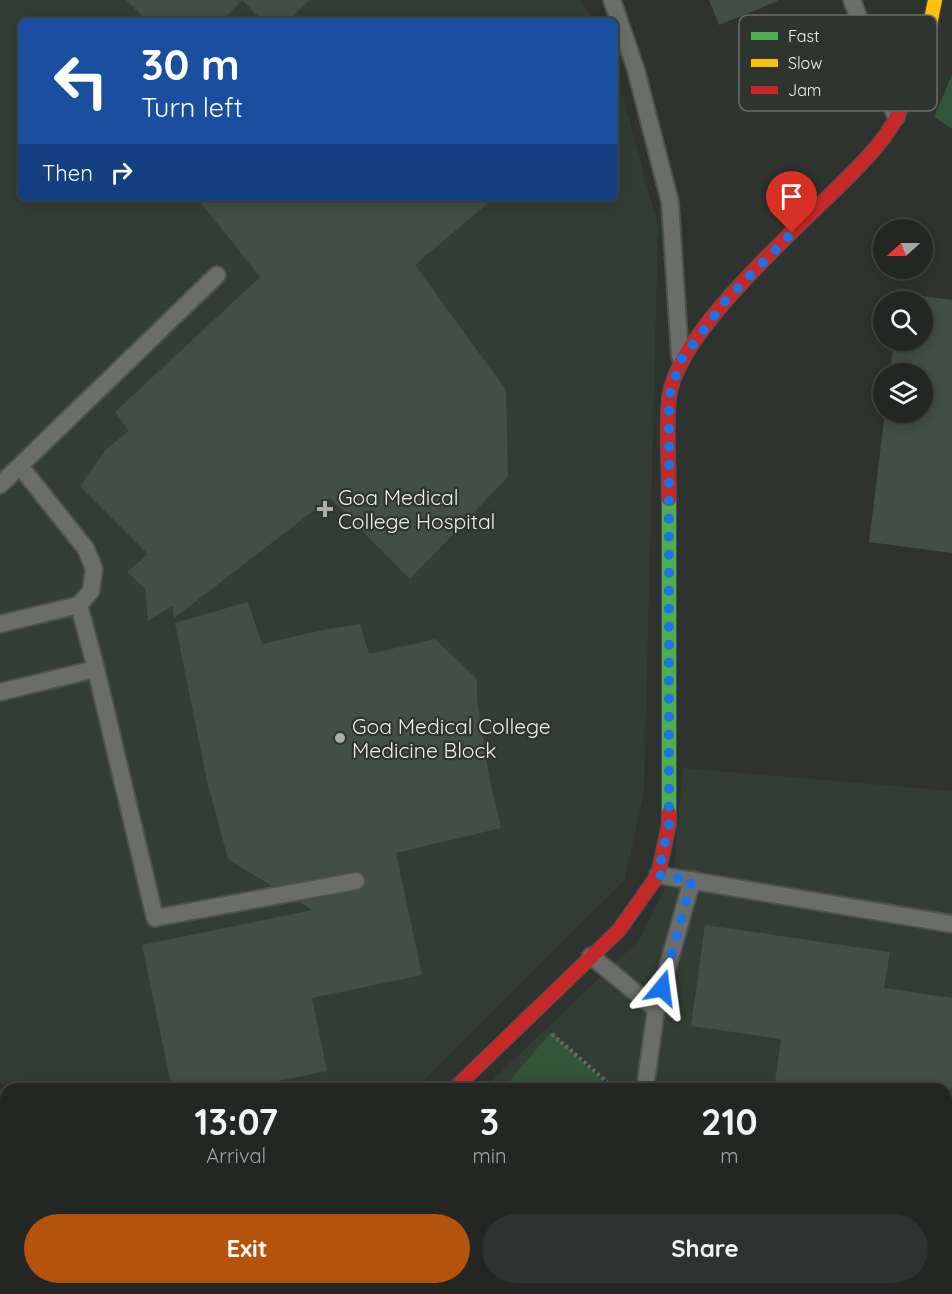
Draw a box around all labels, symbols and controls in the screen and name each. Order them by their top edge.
legend [739,15,937,111]
text: Fast [788,26,819,46]
text: 30 m [141,38,240,91]
icon: left [42,42,120,120]
text: Slow [788,53,822,73]
text: Jam [788,80,821,100]
text: Turn left [141,90,243,124]
icon: right [105,156,138,189]
text: Then [42,159,93,187]
pin [766,171,817,233]
icon: arrive [775,180,808,213]
north arrow [873,219,933,279]
map controls [873,219,933,423]
button: search [873,291,933,351]
button: layers [873,363,933,423]
place label: Goa Medical College Hospital [338,484,495,534]
marker: Goa Medical College Hospital [316,500,334,518]
place label: Goa Medical College Medicine Block [352,713,551,763]
marker: Goa Medical College Medicine Block [333,731,347,745]
position arrow [630,956,694,1020]
text: 13:07 [194,1099,278,1144]
text: 3 [480,1099,499,1144]
text: 210 [701,1099,758,1144]
text: Arrival [206,1143,266,1168]
text: min [472,1143,507,1168]
text: m [720,1143,738,1168]
button: Exit [24,1214,470,1283]
button: Share [482,1214,928,1283]

